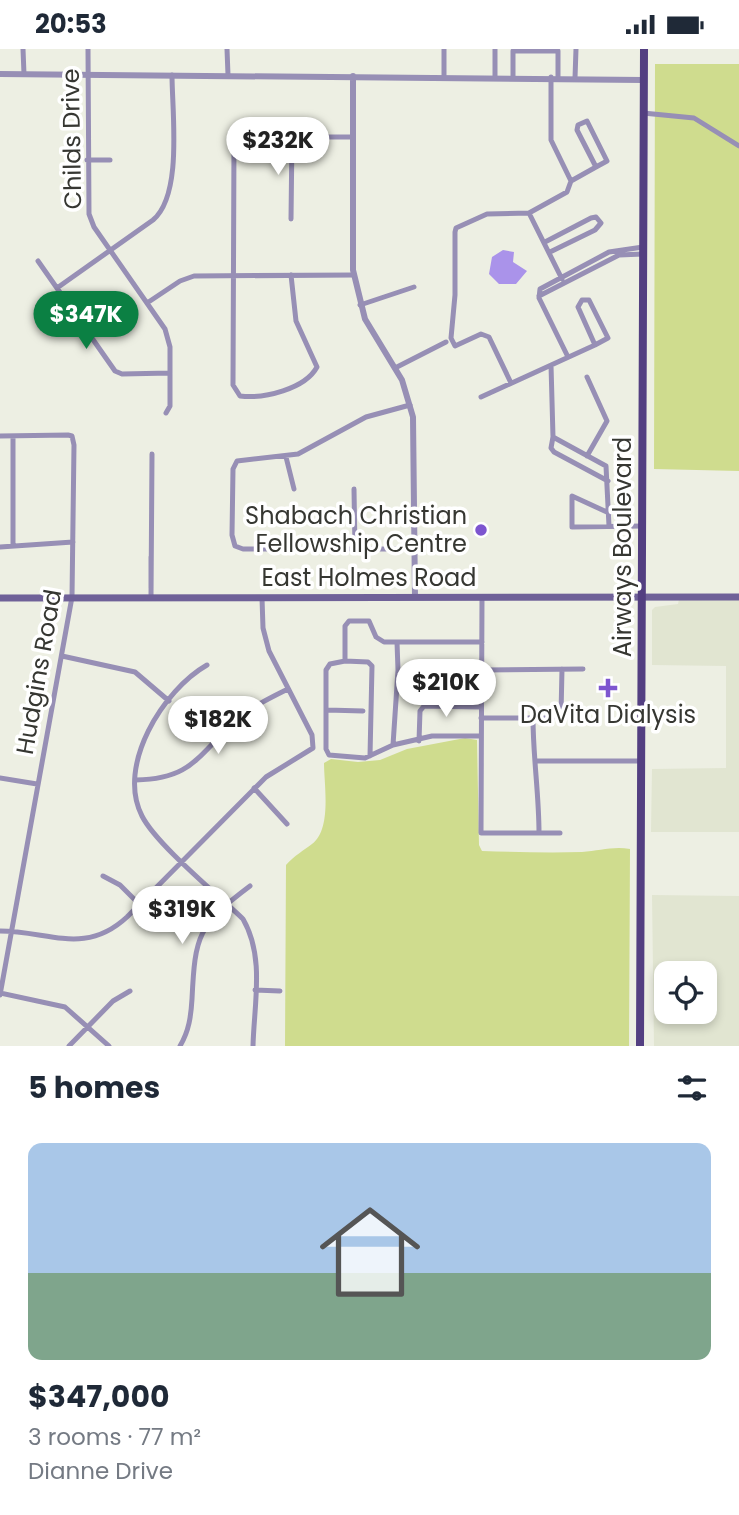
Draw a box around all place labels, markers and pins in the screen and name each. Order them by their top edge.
pin: $232K [229,117,327,177]
pin: $347K [37,292,135,351]
place label: Shabach Christian Fellowship Centre [245,499,467,560]
marker: Shabach Christian Fellowship Centre [473,522,489,538]
pin: $210K [397,659,495,719]
marker: DaVita Dialysis [598,678,618,698]
pin: $182K [169,697,267,756]
place label: DaVita Dialysis [520,698,696,731]
pin: $319K [133,887,231,946]

